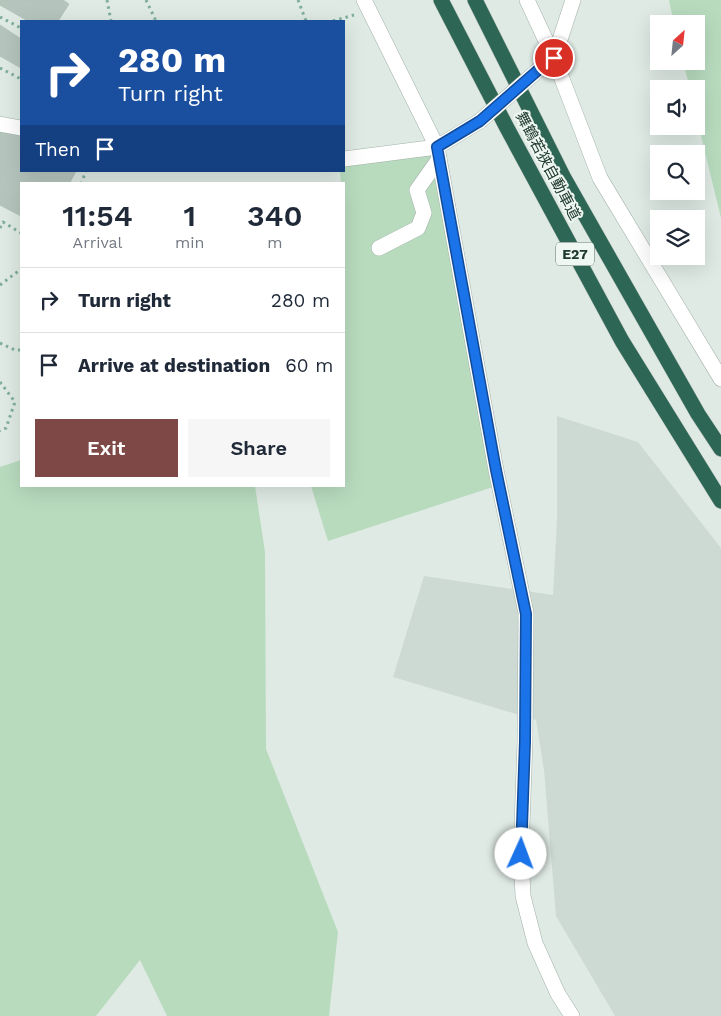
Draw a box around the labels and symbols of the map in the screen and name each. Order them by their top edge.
north arrow [650,15,705,70]
pin [533,37,575,79]
street label: 舞鶴若狭自動車道 [512,109,584,223]
road number: E27 [556,242,594,266]
position arrow [494,827,546,879]

